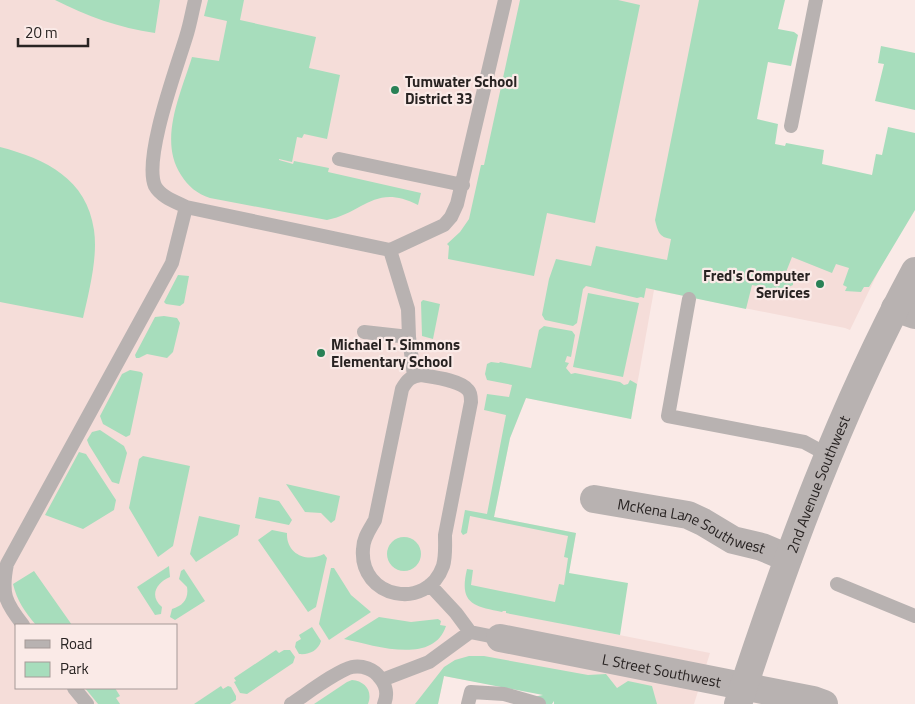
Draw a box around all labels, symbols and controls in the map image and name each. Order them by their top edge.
scale bar [18,15,88,47]
text: 20 m [25,21,58,44]
place label: Tumwater School District 33 [405,70,517,110]
marker: Tumwater School District 33 [389,84,401,96]
place label: Fred's Computer Services [703,264,810,304]
marker: Fred's Computer Services [814,278,826,290]
place label: Michael T. Simmons Elementary School [331,333,460,373]
marker: Michael T. Simmons Elementary School [315,347,327,359]
street label: 2nd Avenue Southwest [780,411,856,556]
street label: McKena Lane Southwest [616,492,770,559]
legend [15,624,178,689]
text: Road [60,632,92,655]
street label: L Street Southwest [600,647,724,693]
text: Park [60,657,89,680]

